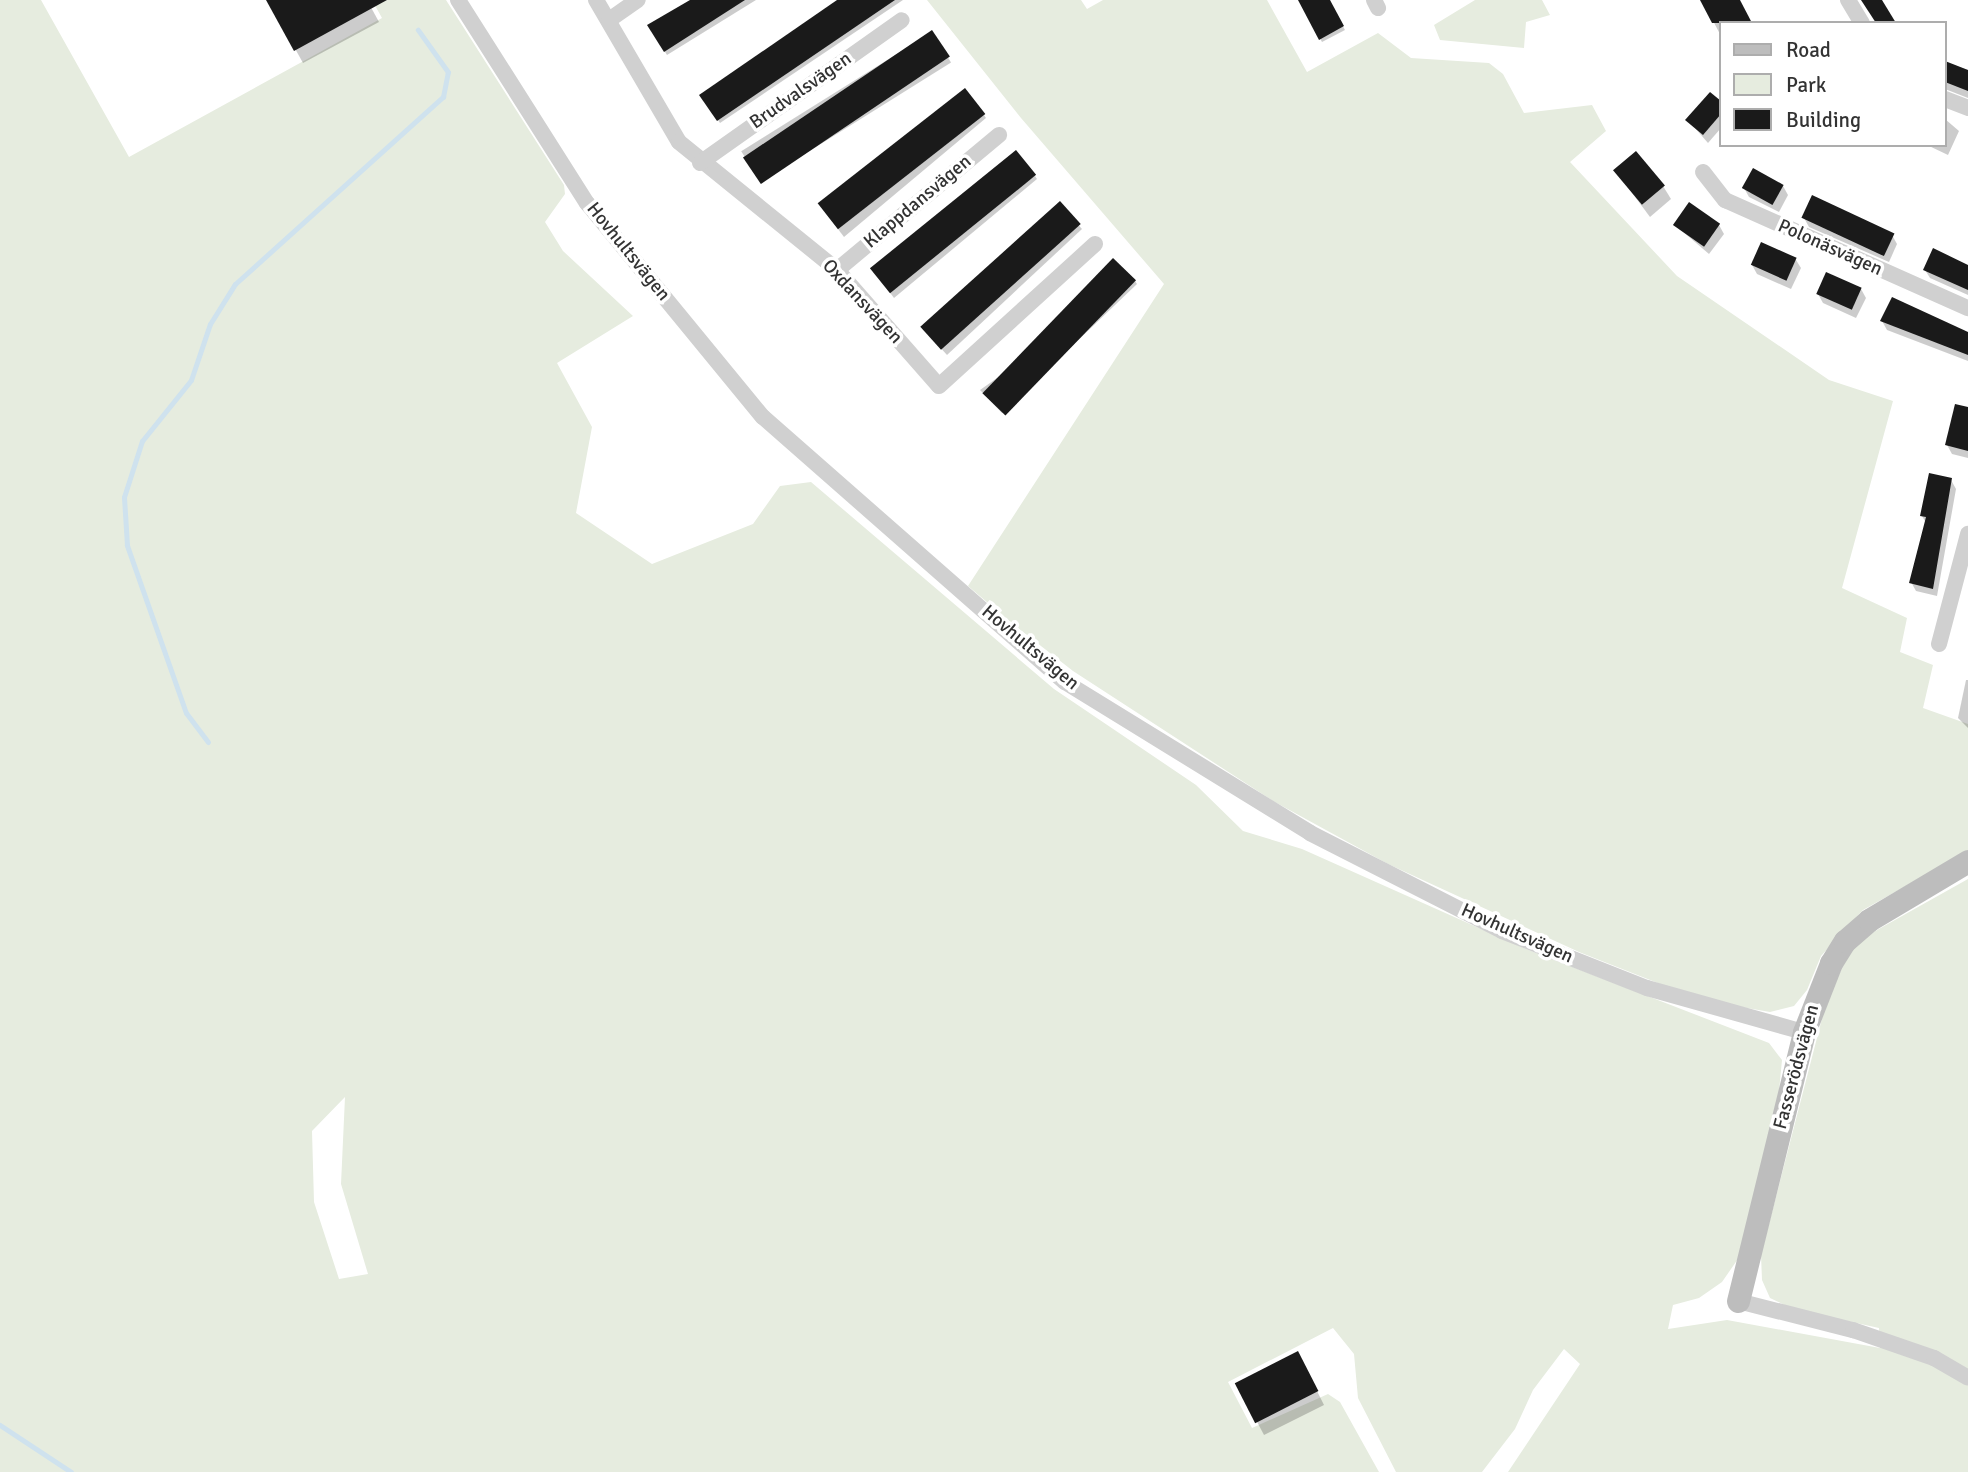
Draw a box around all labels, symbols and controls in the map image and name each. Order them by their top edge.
legend [1720,21,1947,147]
text: Road [1786,37,1831,63]
street label: Brudvalsvägen [746,48,856,134]
text: Park [1786,72,1826,98]
text: Building [1786,107,1861,133]
street label: Klappdansvägen [860,150,976,254]
street label: Hovhultsvägen [581,198,675,306]
street label: Polonäsvägen [1774,215,1886,281]
street label: Oxdansvägen [817,255,907,349]
street label: Hovhultsvägen [977,601,1083,695]
street label: Hovhultsvägen [1457,899,1577,969]
street label: Fasserödsvägen [1769,1002,1825,1132]

